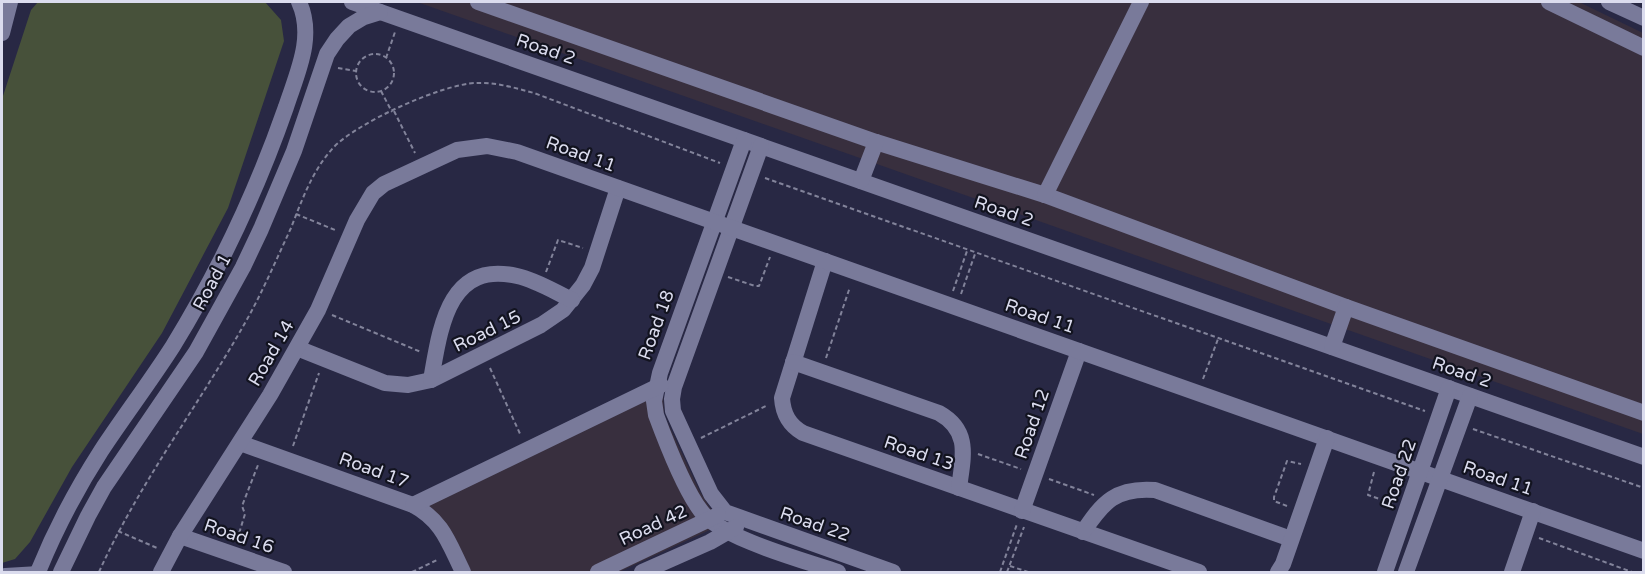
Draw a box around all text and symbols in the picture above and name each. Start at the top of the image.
street label: Road 2 [513,29,579,69]
street label: Road 11 [543,131,619,177]
street label: Road 2 [971,191,1037,231]
street label: Road 1 [188,250,236,314]
street label: Road 18 [633,287,679,363]
street label: Road 11 [1002,294,1078,338]
street label: Road 15 [450,305,524,357]
street label: Road 14 [243,316,299,390]
street label: Road 2 [1429,352,1495,392]
street label: Road 12 [1010,386,1054,462]
street label: Road 13 [881,431,957,475]
street label: Road 22 [1377,436,1421,512]
street label: Road 17 [336,447,412,493]
street label: Road 11 [1460,456,1536,500]
street label: Road 42 [615,500,691,550]
street label: Road 22 [777,502,853,546]
street label: Road 16 [201,514,277,558]

